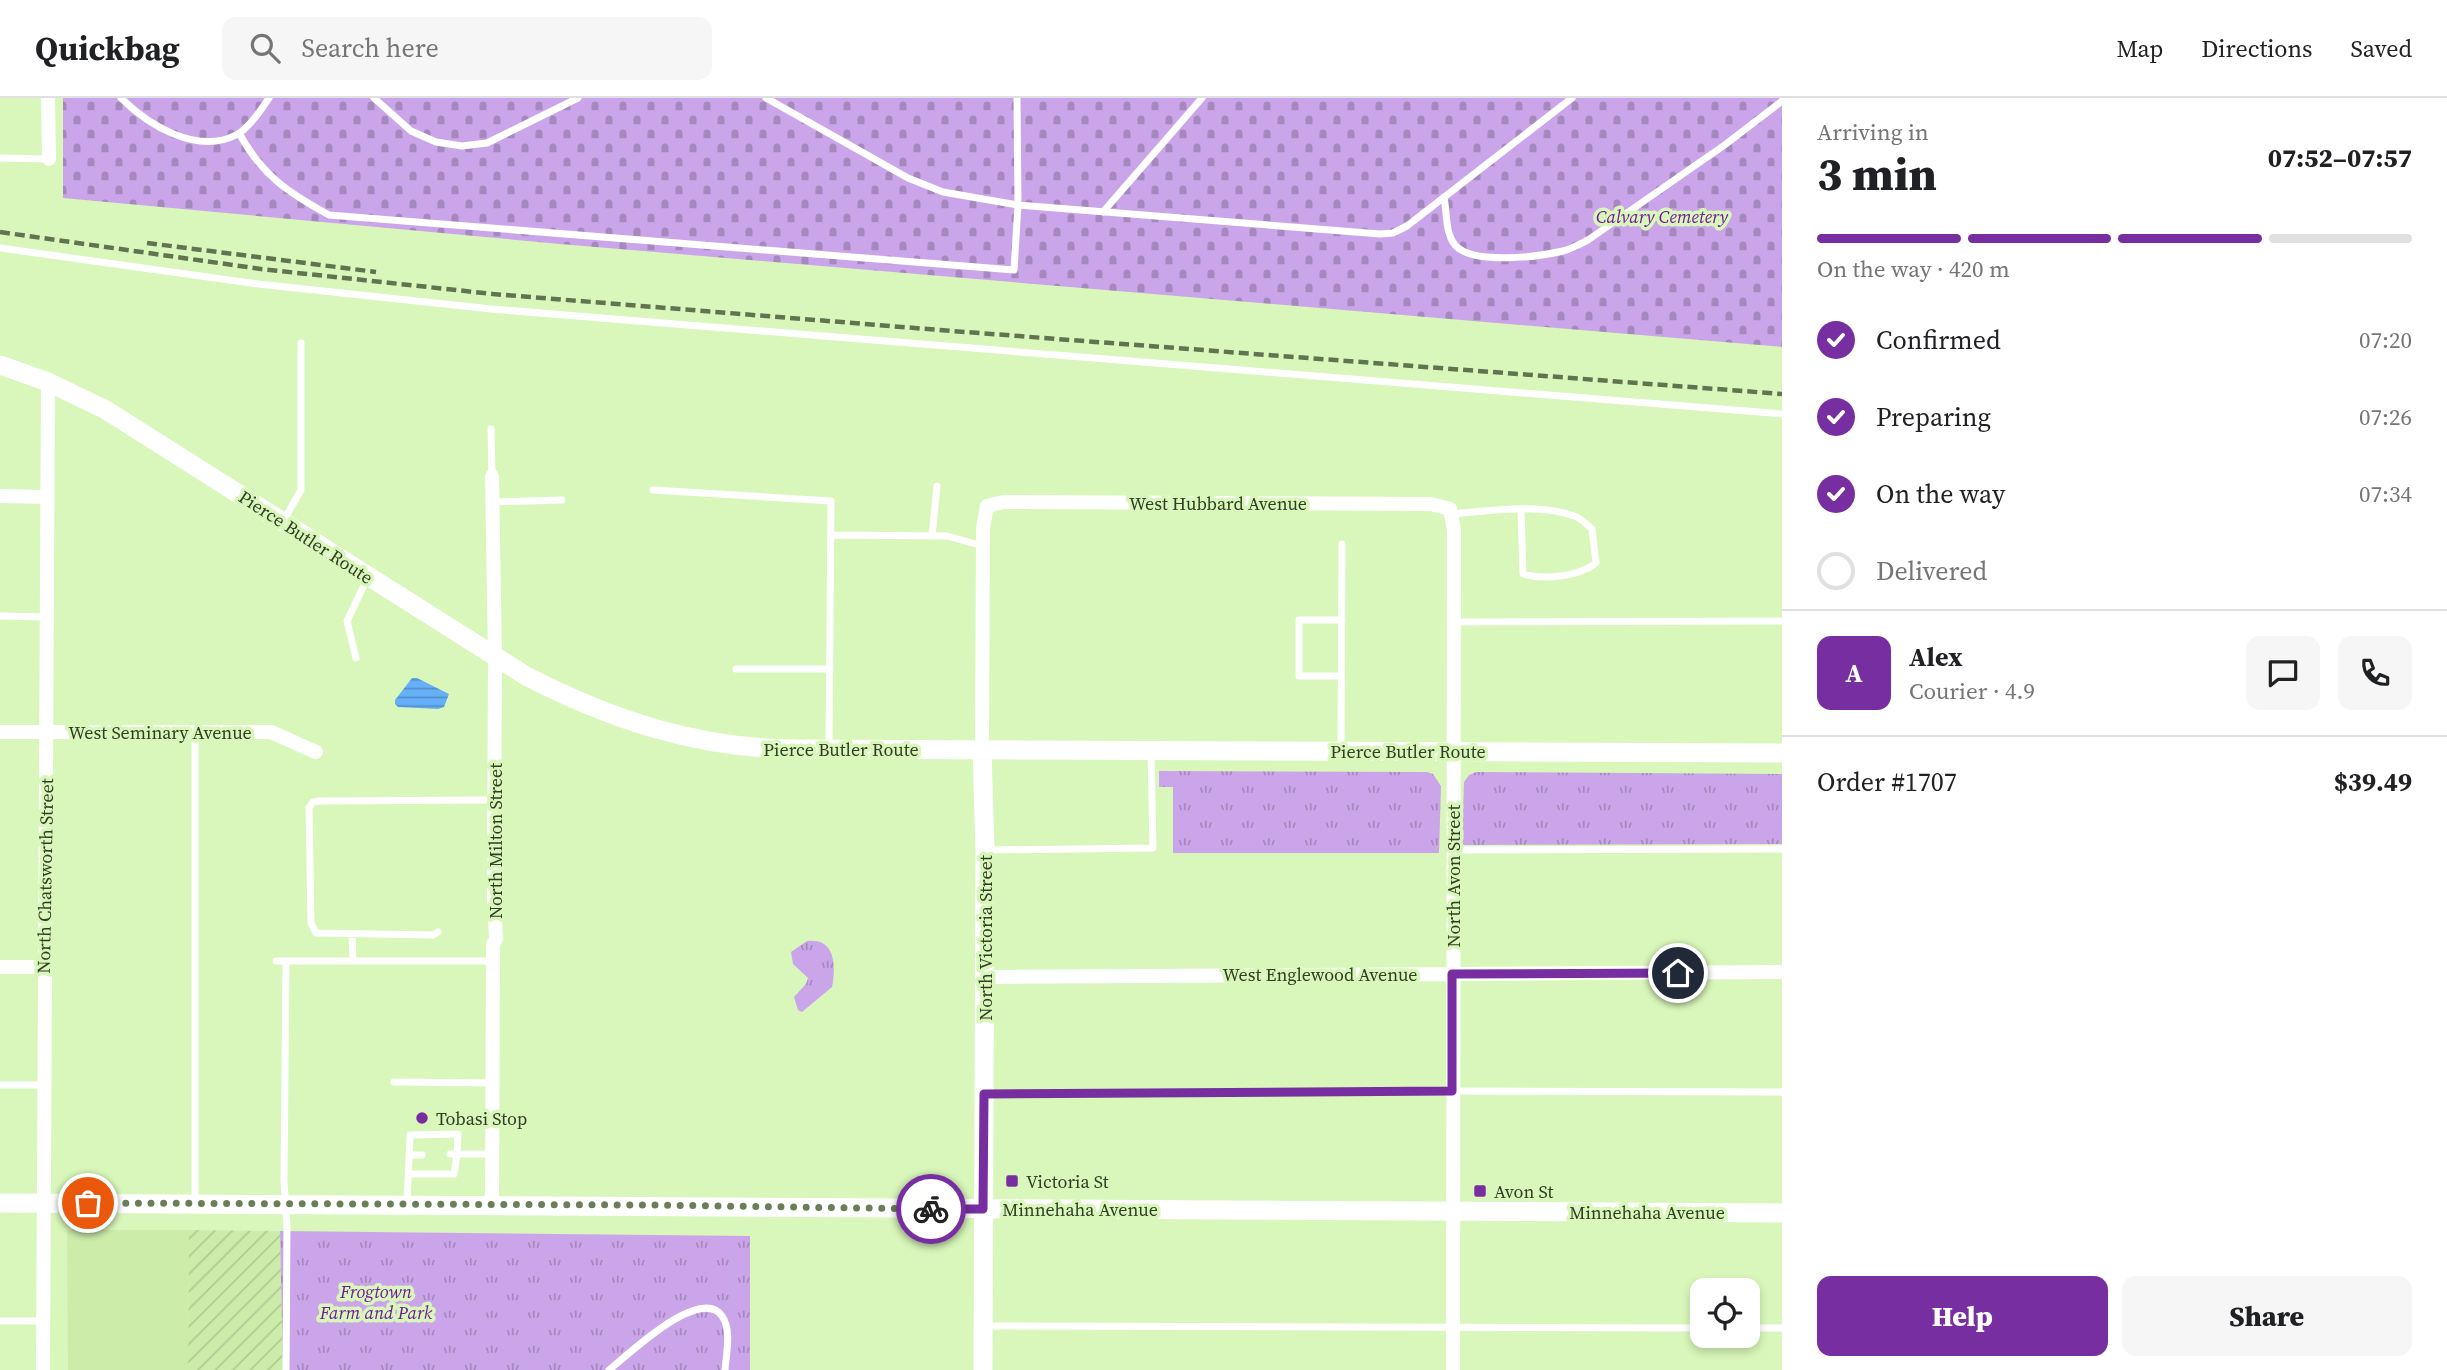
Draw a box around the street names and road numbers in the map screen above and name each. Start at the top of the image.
street label: Pierce Butler Route [234,484,378,590]
street label: West Hubbard Avenue [1129,491,1307,516]
street label: West Seminary Avenue [68,720,252,745]
street label: Pierce Butler Route [763,737,919,762]
street label: Pierce Butler Route [1330,739,1486,764]
street label: North Milton Street [483,763,508,919]
street label: North Chatsworth Street [31,778,59,974]
street label: North Avon Street [1441,804,1466,947]
street label: North Victoria Street [973,855,998,1021]
street label: West Englewood Avenue [1223,962,1418,987]
street label: Minnehaha Avenue [1002,1197,1158,1222]
street label: Minnehaha Avenue [1569,1200,1725,1225]

